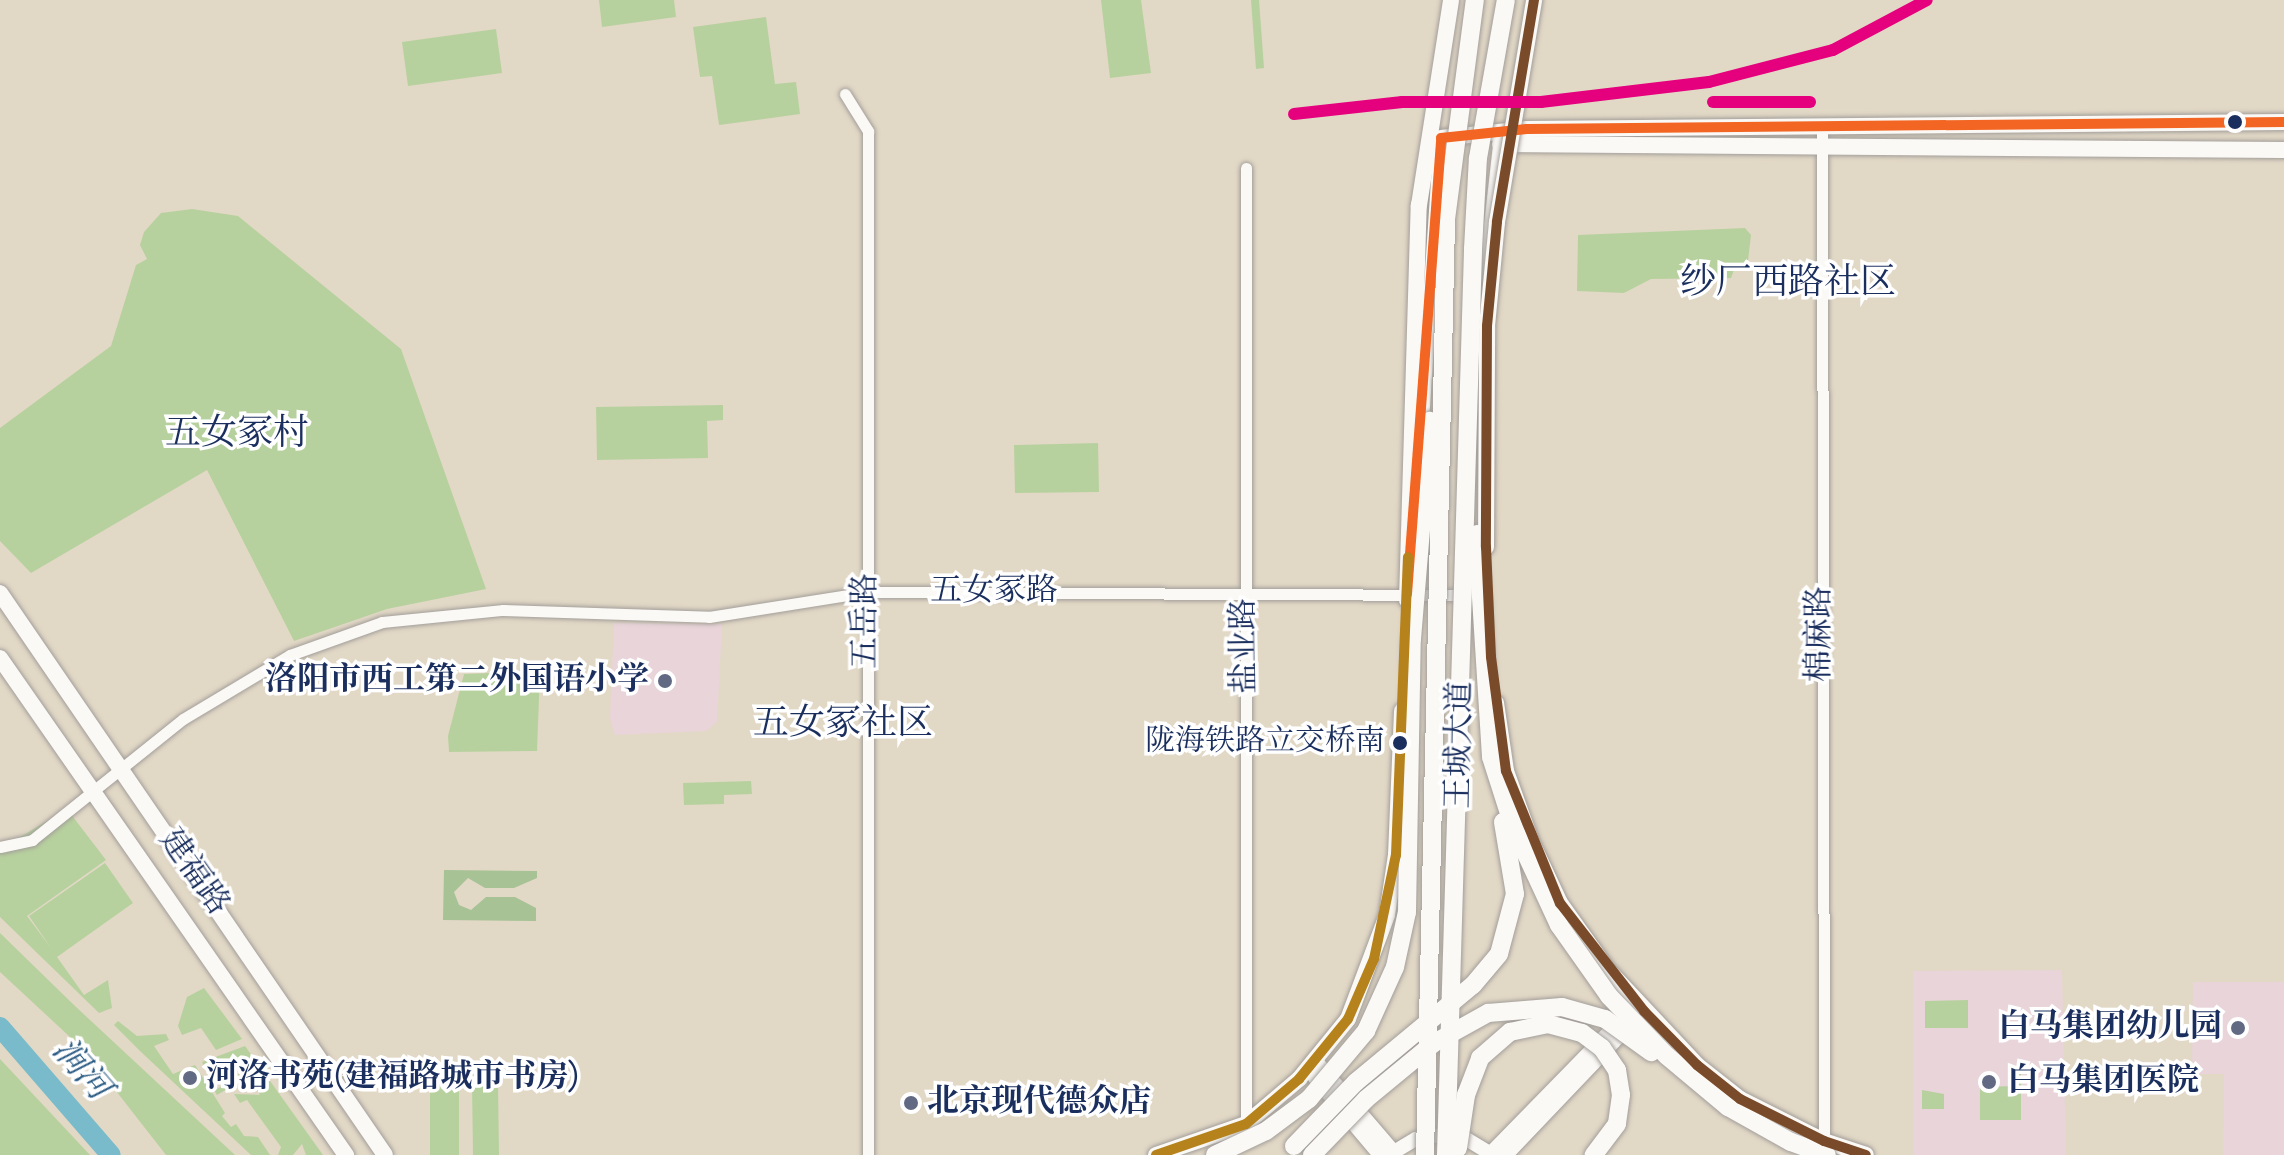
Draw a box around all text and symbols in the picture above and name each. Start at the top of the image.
unlabelled marker [2227,114,2243,130]
district label: 纱厂西路社区 [1680,263,1896,307]
district label: 五女冢村 [165,414,309,458]
street label: 五岳路 [848,573,886,669]
street label: 五女冢路 [930,573,1058,611]
street label: 棉麻路 [1802,586,1840,682]
street label: 盐业路 [1226,598,1266,694]
place label: 洛阳市西工第二外国语小学 [265,662,649,700]
marker: 洛阳市西工第二外国语小学 [656,672,674,690]
street label: 王城大道 [1441,681,1481,809]
district label: 五女冢社区 [753,704,933,748]
place label: 陇海铁路立交桥南 [1145,725,1385,761]
marker: 陇海铁路立交桥南 [1392,735,1408,751]
street label: 建福路 [150,823,236,923]
place label: 白马集团幼儿园 [1998,1009,2222,1047]
marker: 白马集团幼儿园 [2229,1019,2247,1037]
water label: 涧河 [42,1031,118,1109]
place label: 河洛书苑(建福路城市书房) [206,1059,579,1097]
place label: 白马集团医院 [2007,1063,2199,1101]
marker: 河洛书苑(建福路城市书房) [181,1069,199,1087]
marker: 白马集团医院 [1978,1071,2000,1093]
place label: 北京现代德众店 [927,1084,1151,1122]
marker: 北京现代德众店 [902,1094,920,1112]

